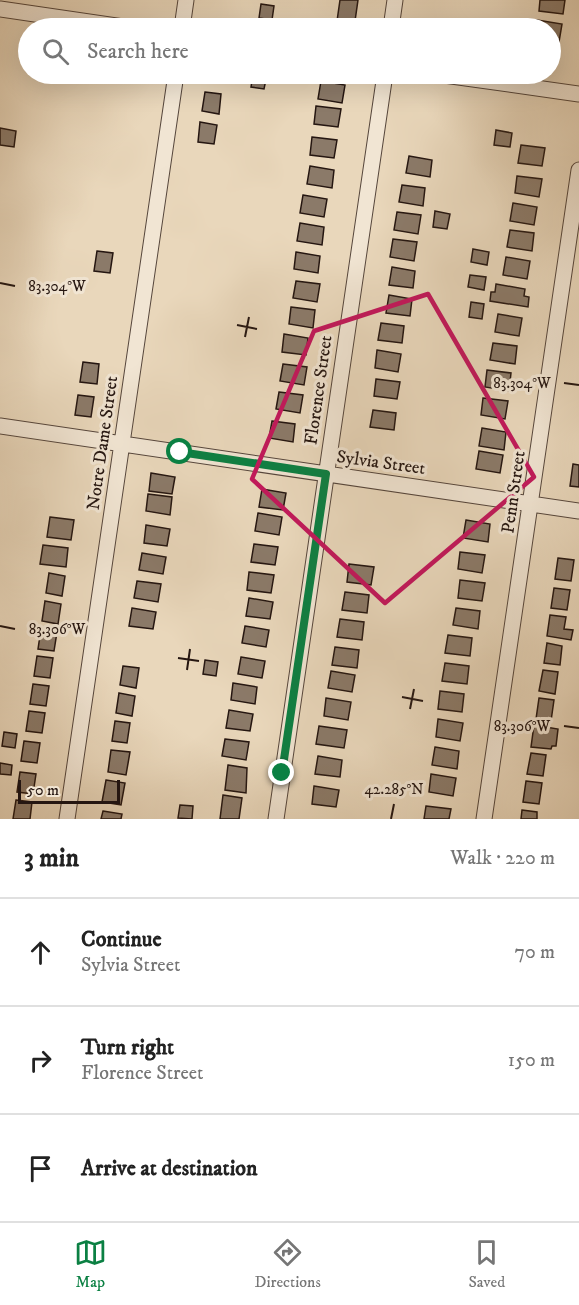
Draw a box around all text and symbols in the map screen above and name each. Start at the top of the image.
search box [18,18,561,84]
icon: search [39,35,72,68]
text: Search here [87,38,189,65]
text: 83.304°W [28,277,86,296]
street label: Florence Street [300,334,338,446]
street label: Notre Dame Street [83,374,123,512]
text: 83.304°W [493,374,551,393]
route start [166,438,192,464]
street label: Sylvia Street [335,446,427,480]
street label: Penn Street [497,449,531,535]
text: 83.306°W [29,620,86,639]
text: 83.306°W [494,717,551,736]
route end [268,759,294,785]
scale bar [18,777,120,804]
text: 50 m [27,780,59,800]
text: 42.285°N [364,780,424,799]
text: 3 min [24,842,79,875]
text: Walk · 220 m [450,846,555,871]
text: Continue [81,926,162,953]
icon: ahead [24,936,57,969]
text: 70 m [514,940,555,965]
text: Sylvia Street [81,953,180,978]
text: Turn right [81,1034,174,1061]
icon: right [24,1044,57,1077]
text: 150 m [508,1048,555,1073]
text: Florence Street [81,1061,203,1086]
icon: arrive [24,1152,57,1185]
text: Arrive at destination [81,1155,258,1182]
tab: Map [74,1236,107,1292]
tab: Directions [254,1236,321,1292]
tab: Saved [468,1236,505,1292]

